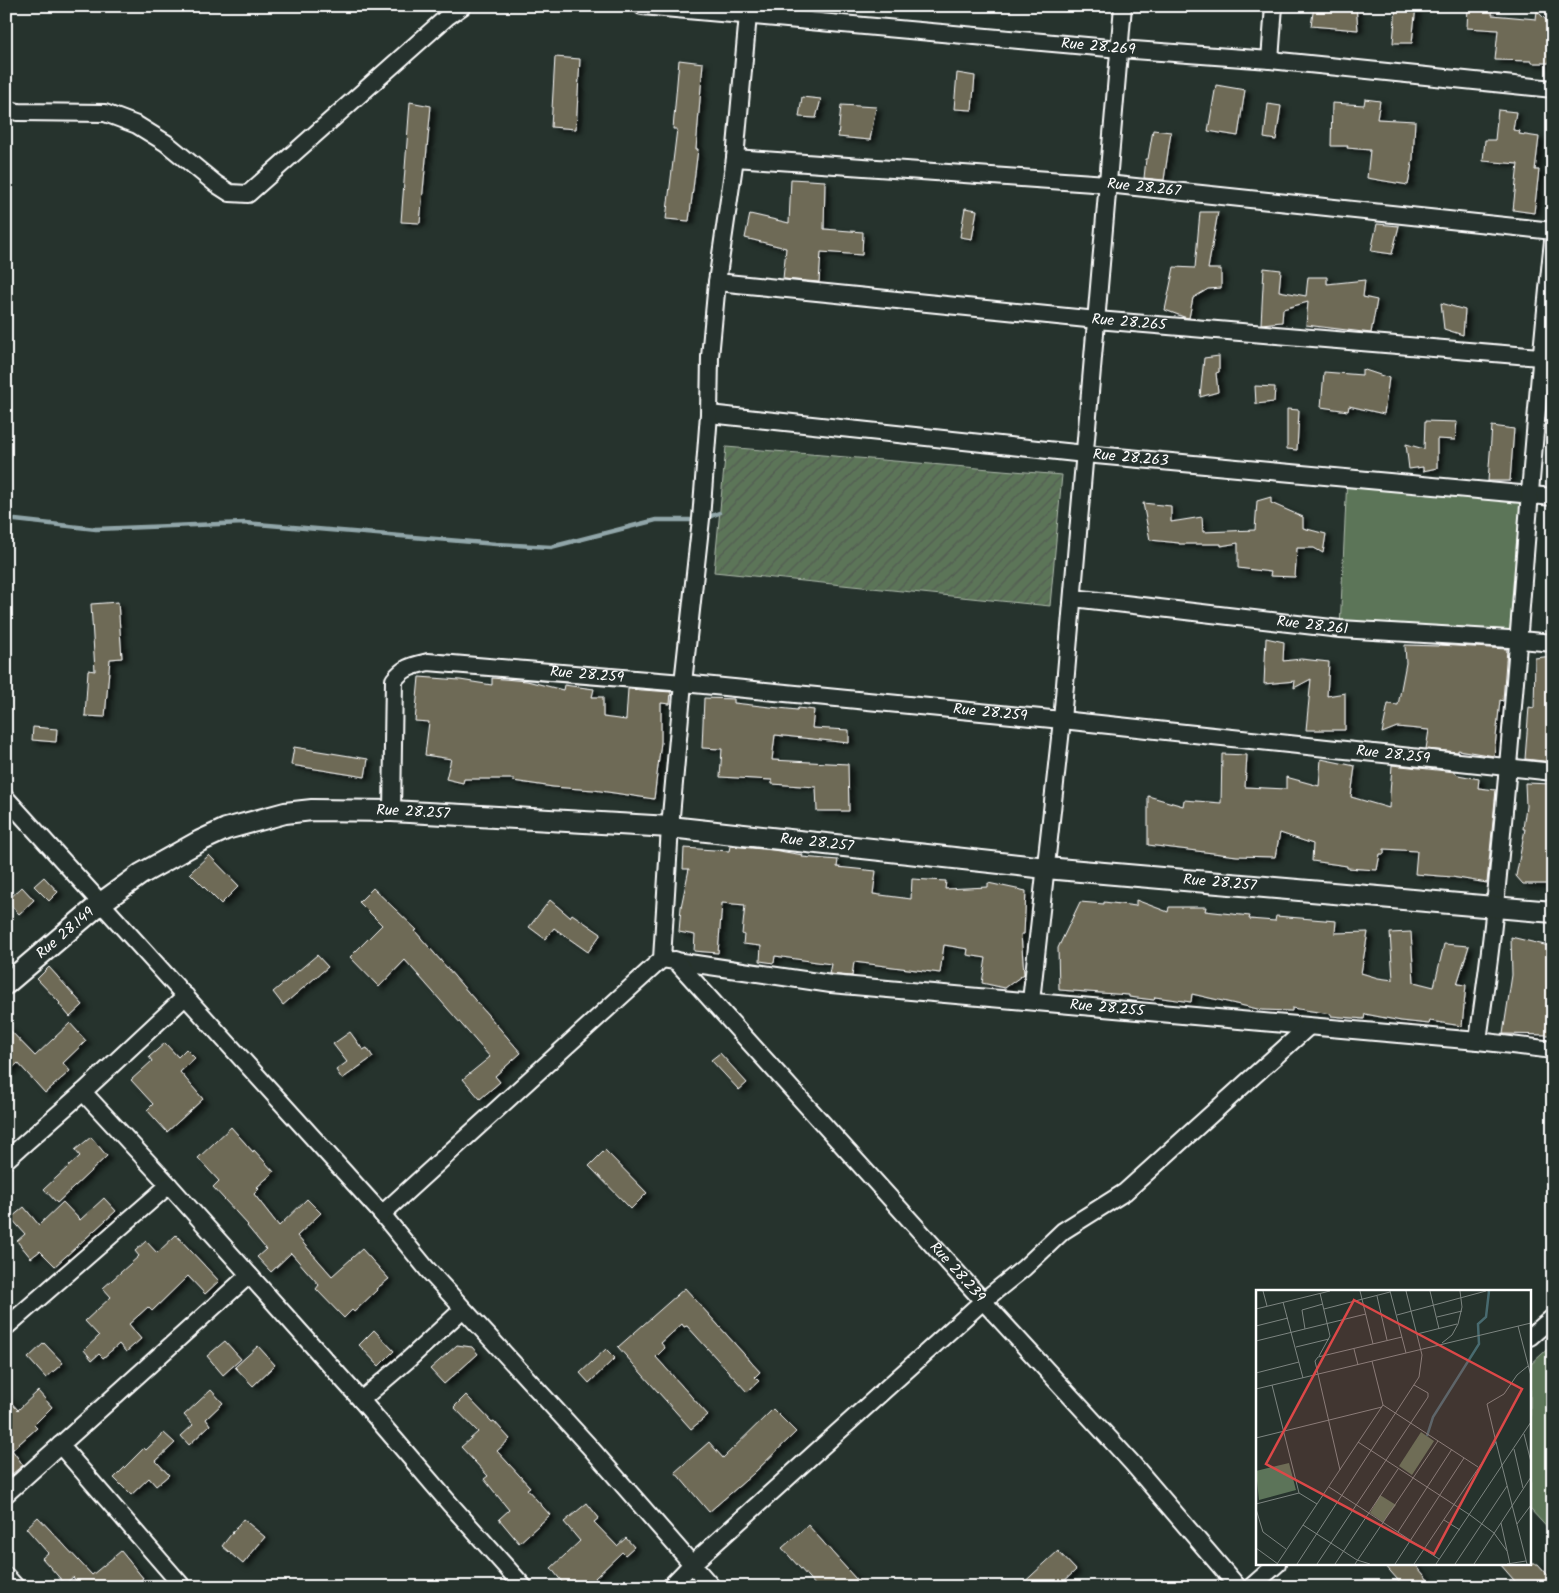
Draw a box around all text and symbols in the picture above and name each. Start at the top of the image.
street label: Rue 28.269 [1060,32,1137,62]
street label: Rue 28.267 [1106,172,1183,204]
street label: Rue 28.265 [1090,308,1168,338]
street label: Rue 28.263 [1092,443,1170,474]
street label: Rue 28.261 [1275,610,1349,641]
street label: Rue 28.259 [549,660,626,690]
street label: Rue 28.259 [952,697,1029,729]
street label: Rue 28.259 [1355,739,1432,771]
street label: Rue 28.257 [376,799,452,826]
street label: Rue 28.257 [779,827,856,859]
street label: Rue 28.257 [1182,868,1259,898]
street label: Rue 28.149 [31,901,100,965]
street label: Rue 28.255 [1069,993,1146,1024]
street label: Rue 28.239 [923,1237,992,1309]
inset map [1256,1290,1532,1566]

